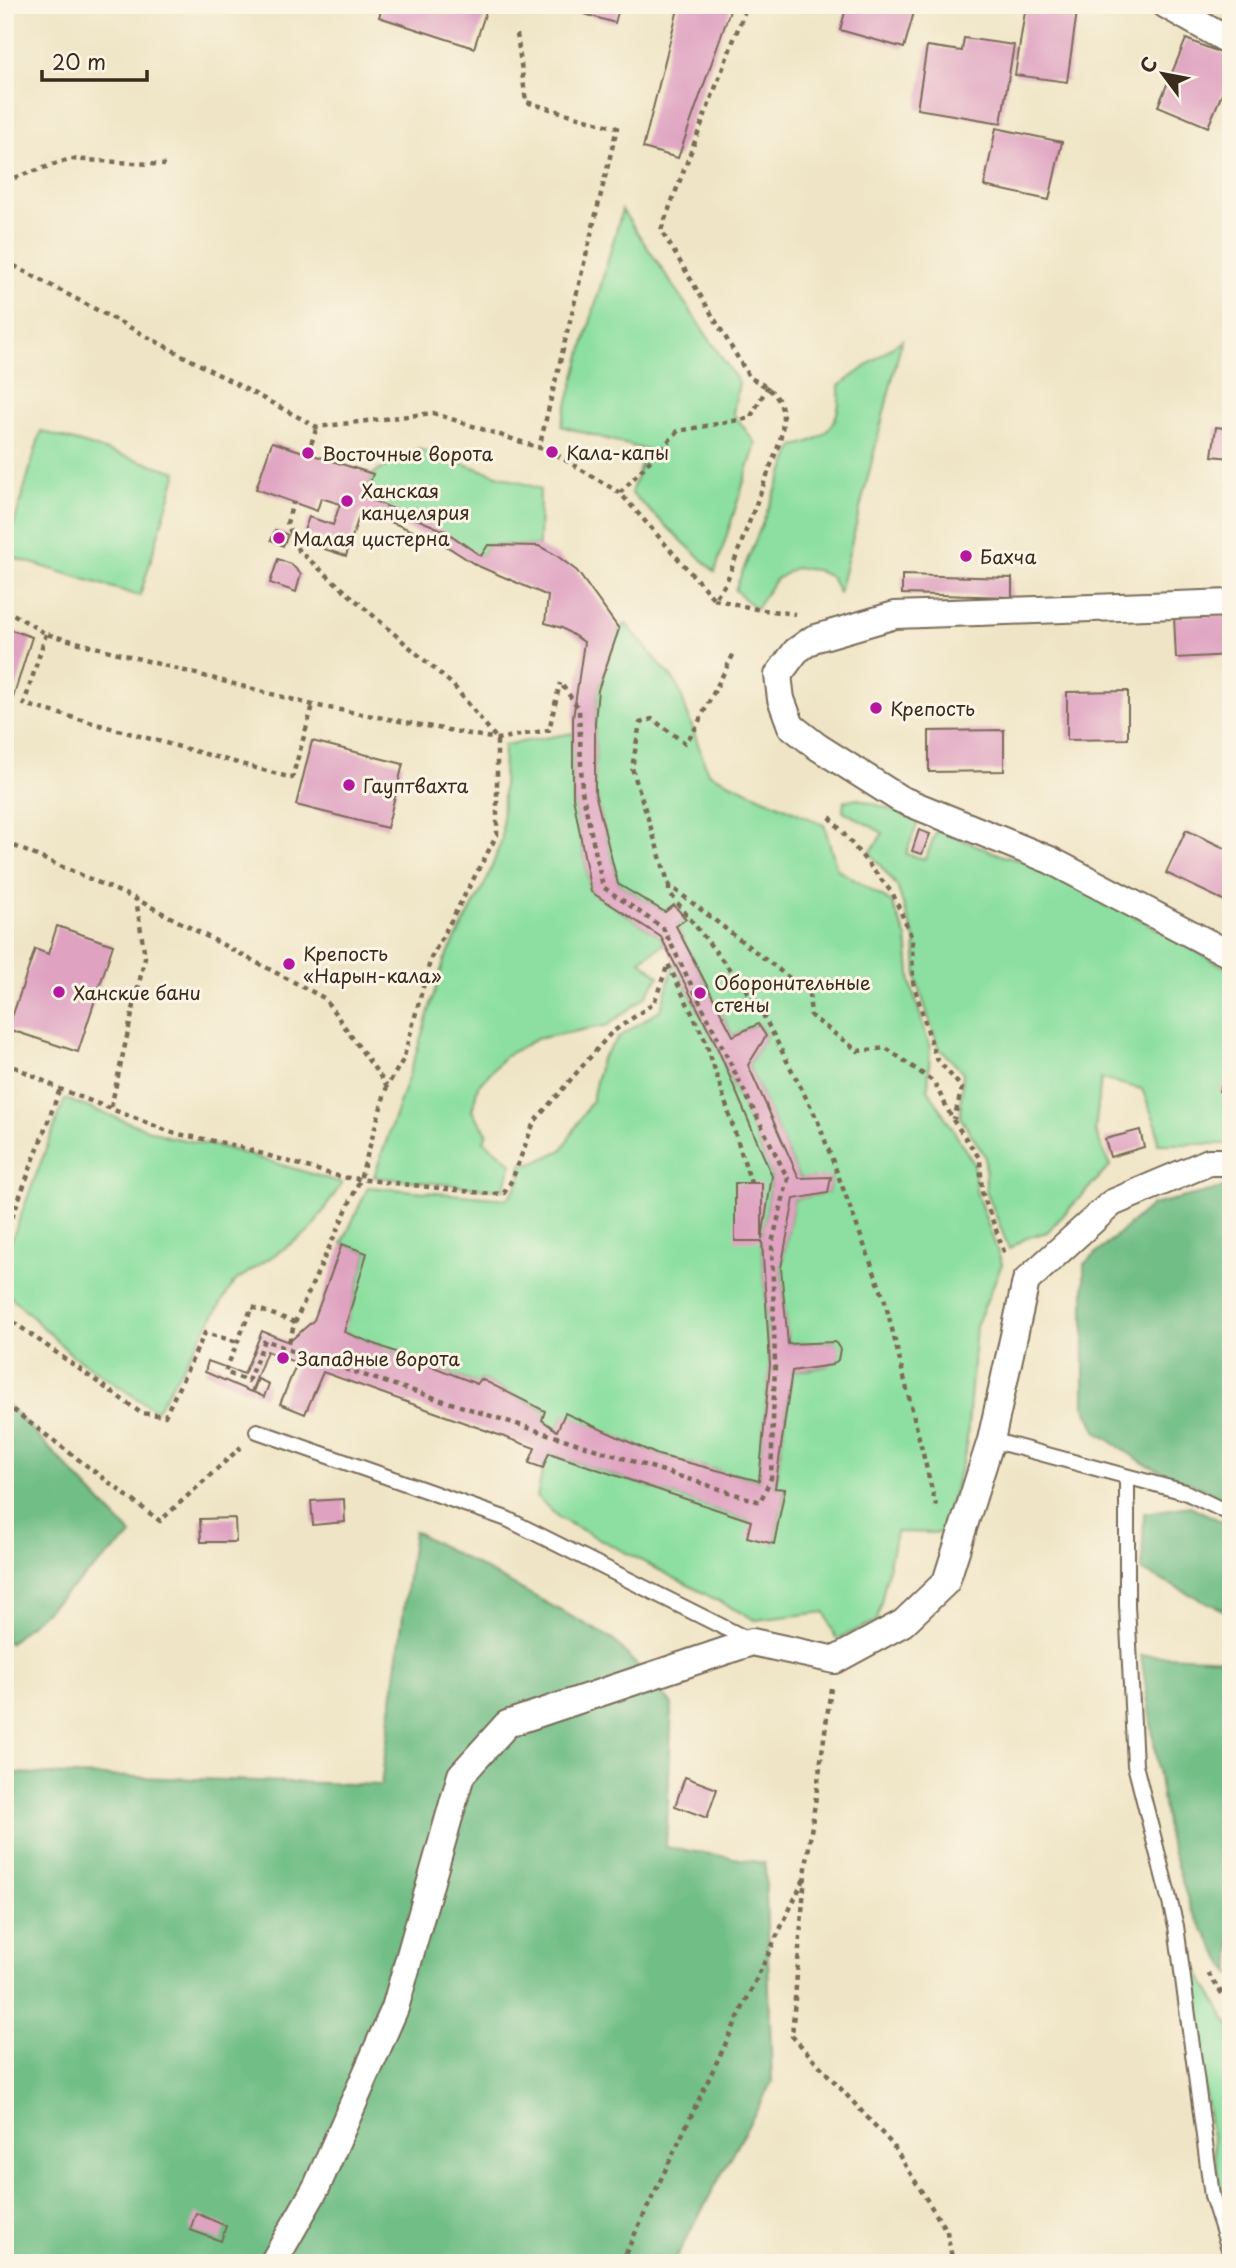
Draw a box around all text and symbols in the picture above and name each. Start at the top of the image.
scale bar [42,38,147,82]
north arrow [1128,38,1198,108]
text: 20 m [52,45,106,77]
text: С [1132,51,1163,78]
place label: Кала-капы [566,438,669,466]
place label: Восточные ворота [322,439,493,467]
marker: Кала-капы [544,444,560,460]
marker: Восточные ворота [300,445,316,461]
place label: Ханская канцелярия [361,476,470,526]
marker: Ханская канцелярия [339,493,355,509]
place label: Малая цистерна [293,524,450,552]
marker: Малая цистерна [271,530,287,546]
place label: Бахча [980,542,1036,570]
marker: Бахча [958,548,974,564]
place label: Крепость [890,694,975,722]
marker: Крепость [868,700,884,716]
place label: Гауптвахта [363,771,468,799]
marker: Гауптвахта [341,777,357,793]
place label: Крепость «Нарын-кала» [303,939,442,989]
marker: Крепость «Нарын-кала» [281,956,297,972]
place label: Оборонительные стены [714,968,871,1018]
place label: Ханские бани [73,978,201,1006]
marker: Ханские бани [51,984,67,1000]
marker: Оборонительные стены [692,985,708,1001]
place label: Западные ворота [297,1344,460,1372]
marker: Западные ворота [275,1350,291,1366]

